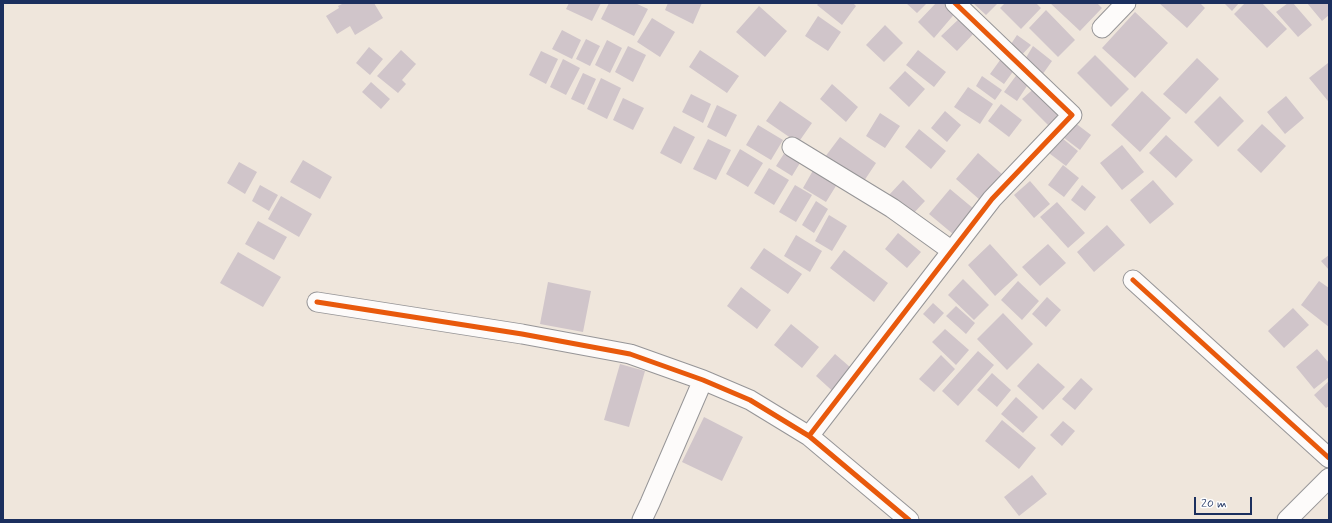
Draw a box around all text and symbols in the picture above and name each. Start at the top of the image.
scale bar [1196,489,1254,515]
text: 20 m [1201,496,1227,512]

